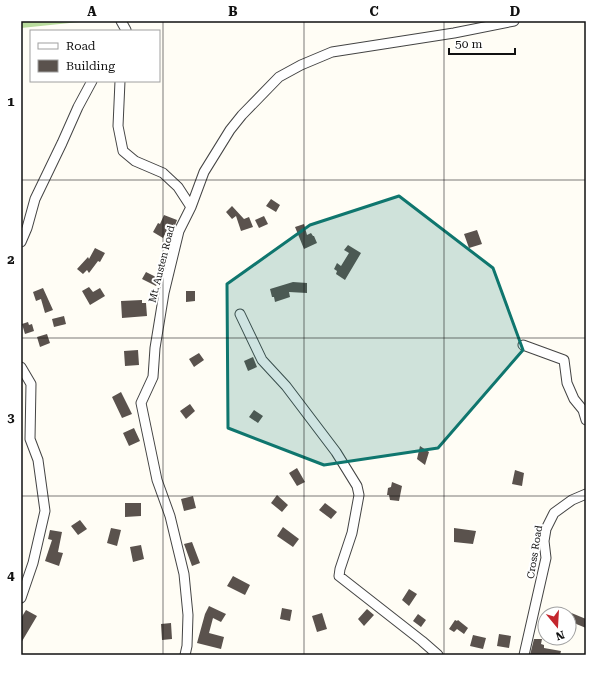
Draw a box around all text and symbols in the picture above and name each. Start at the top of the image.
text: A [87,4,97,19]
text: B [228,4,238,19]
text: C [369,4,379,19]
text: D [510,4,520,19]
legend [30,30,160,82]
scale bar [449,30,515,56]
text: 50 m [455,37,482,51]
text: Road [66,39,96,53]
text: Building [66,59,115,73]
text: 1 [7,94,15,109]
street label: Mt. Austen Road [147,224,177,304]
text: 2 [7,252,15,267]
text: 3 [7,410,15,425]
street label: Cross Road [525,524,544,580]
text: 4 [7,568,15,583]
north arrow [537,606,577,646]
text: N [553,628,566,643]

